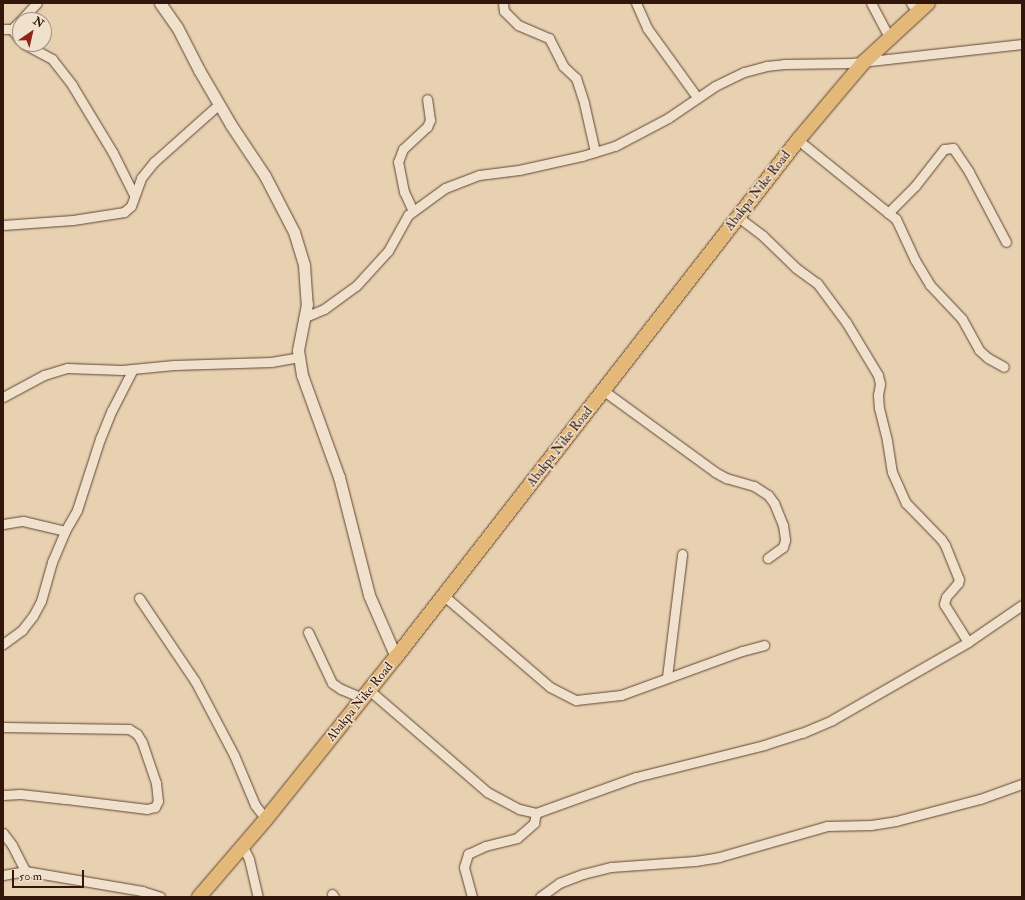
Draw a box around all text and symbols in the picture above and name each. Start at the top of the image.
north arrow [12,12,52,52]
text: N [31,14,46,31]
street label: Abakpa Nike Road [722,148,794,234]
street label: Abakpa Nike Road [524,404,596,490]
street label: Abakpa Nike Road [323,659,397,745]
scale bar [14,862,86,888]
text: 50 m [19,869,42,884]

